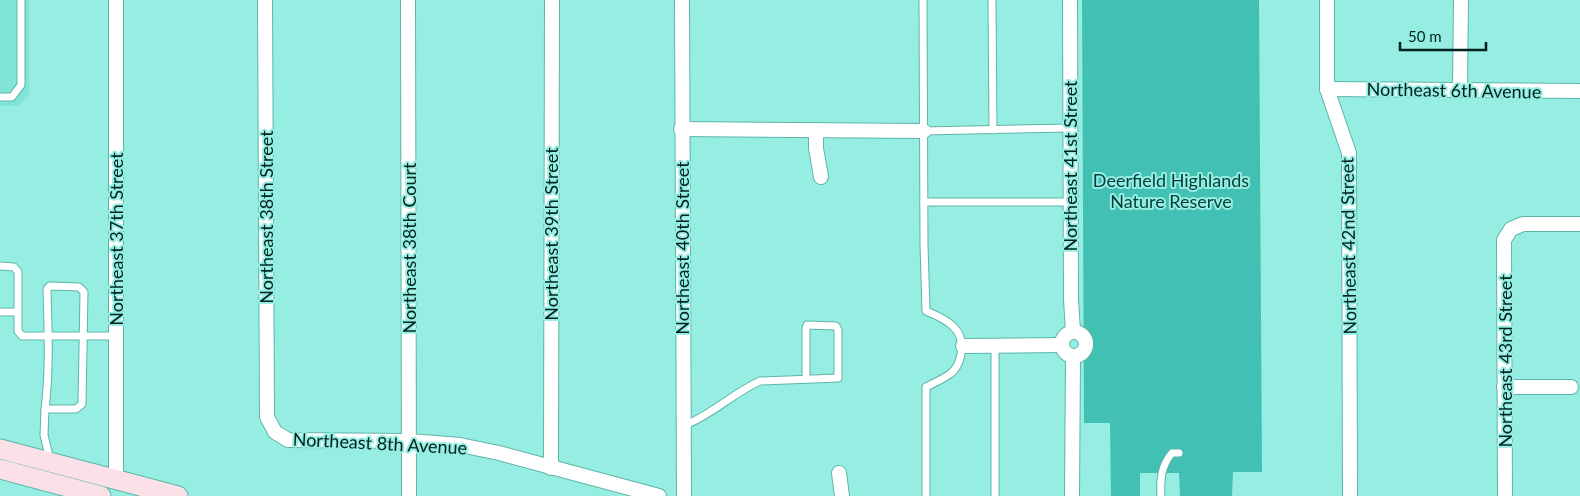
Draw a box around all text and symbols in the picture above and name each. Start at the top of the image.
scale bar [1400,20,1486,52]
text: 50 m [1408,27,1442,45]
street label: Northeast 6th Avenue [1367,77,1541,103]
street label: Northeast 41st Street [1059,80,1081,252]
street label: Northeast 38th Street [255,130,277,304]
street label: Northeast 39th Street [540,147,562,321]
street label: Northeast 37th Street [105,152,127,326]
street label: Northeast 42nd Street [1335,157,1361,335]
street label: Northeast 40th Street [671,161,693,335]
street label: Northeast 38th Court [398,162,420,334]
park label: Deerfield Highlands Nature Reserve [1093,169,1249,212]
street label: Northeast 43rd Street [1494,274,1516,448]
street label: Northeast 8th Avenue [292,427,468,459]

